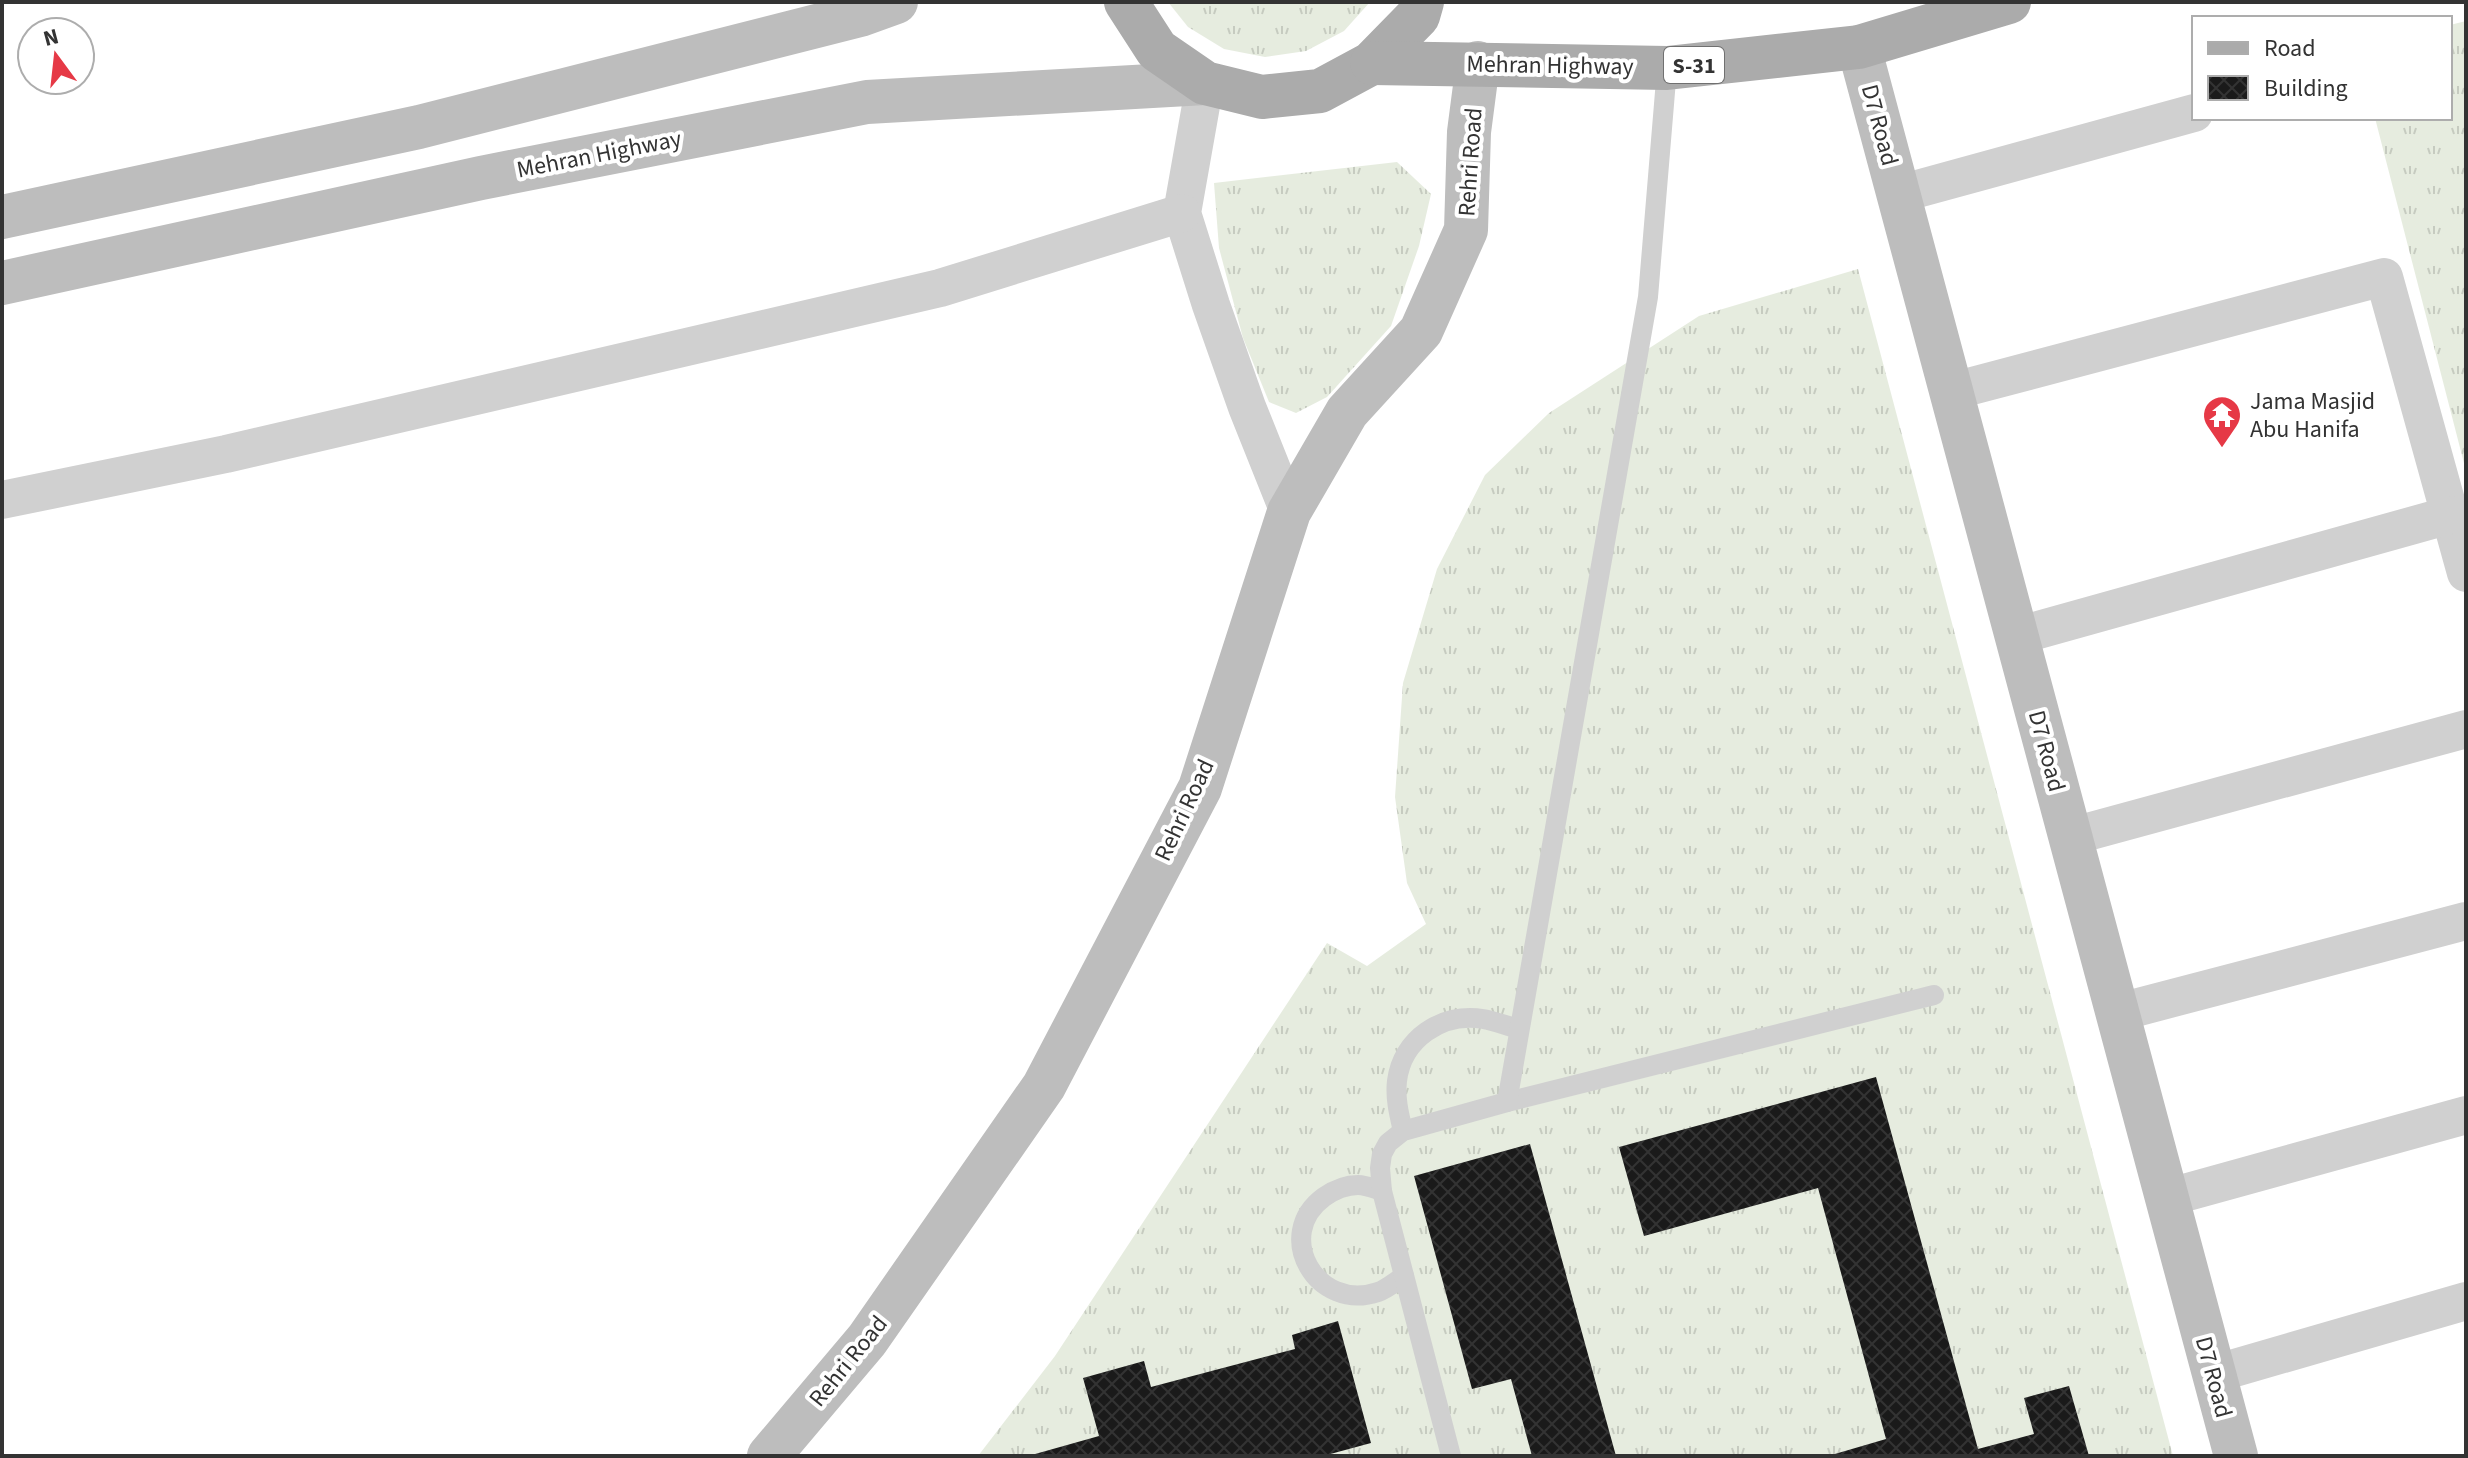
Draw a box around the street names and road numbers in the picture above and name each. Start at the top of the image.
street label: Mehran Highway [1466,47,1634,84]
road number: S-31 [1664,47,1724,83]
street label: D7 Road [1852,81,1907,170]
street label: Rehri Road [1449,106,1492,218]
street label: Mehran Highway [514,121,685,188]
street label: D7 Road [2019,707,2074,796]
street label: Rehri Road [1146,753,1223,867]
street label: Rehri Road [801,1308,896,1415]
street label: D7 Road [2186,1333,2241,1422]

